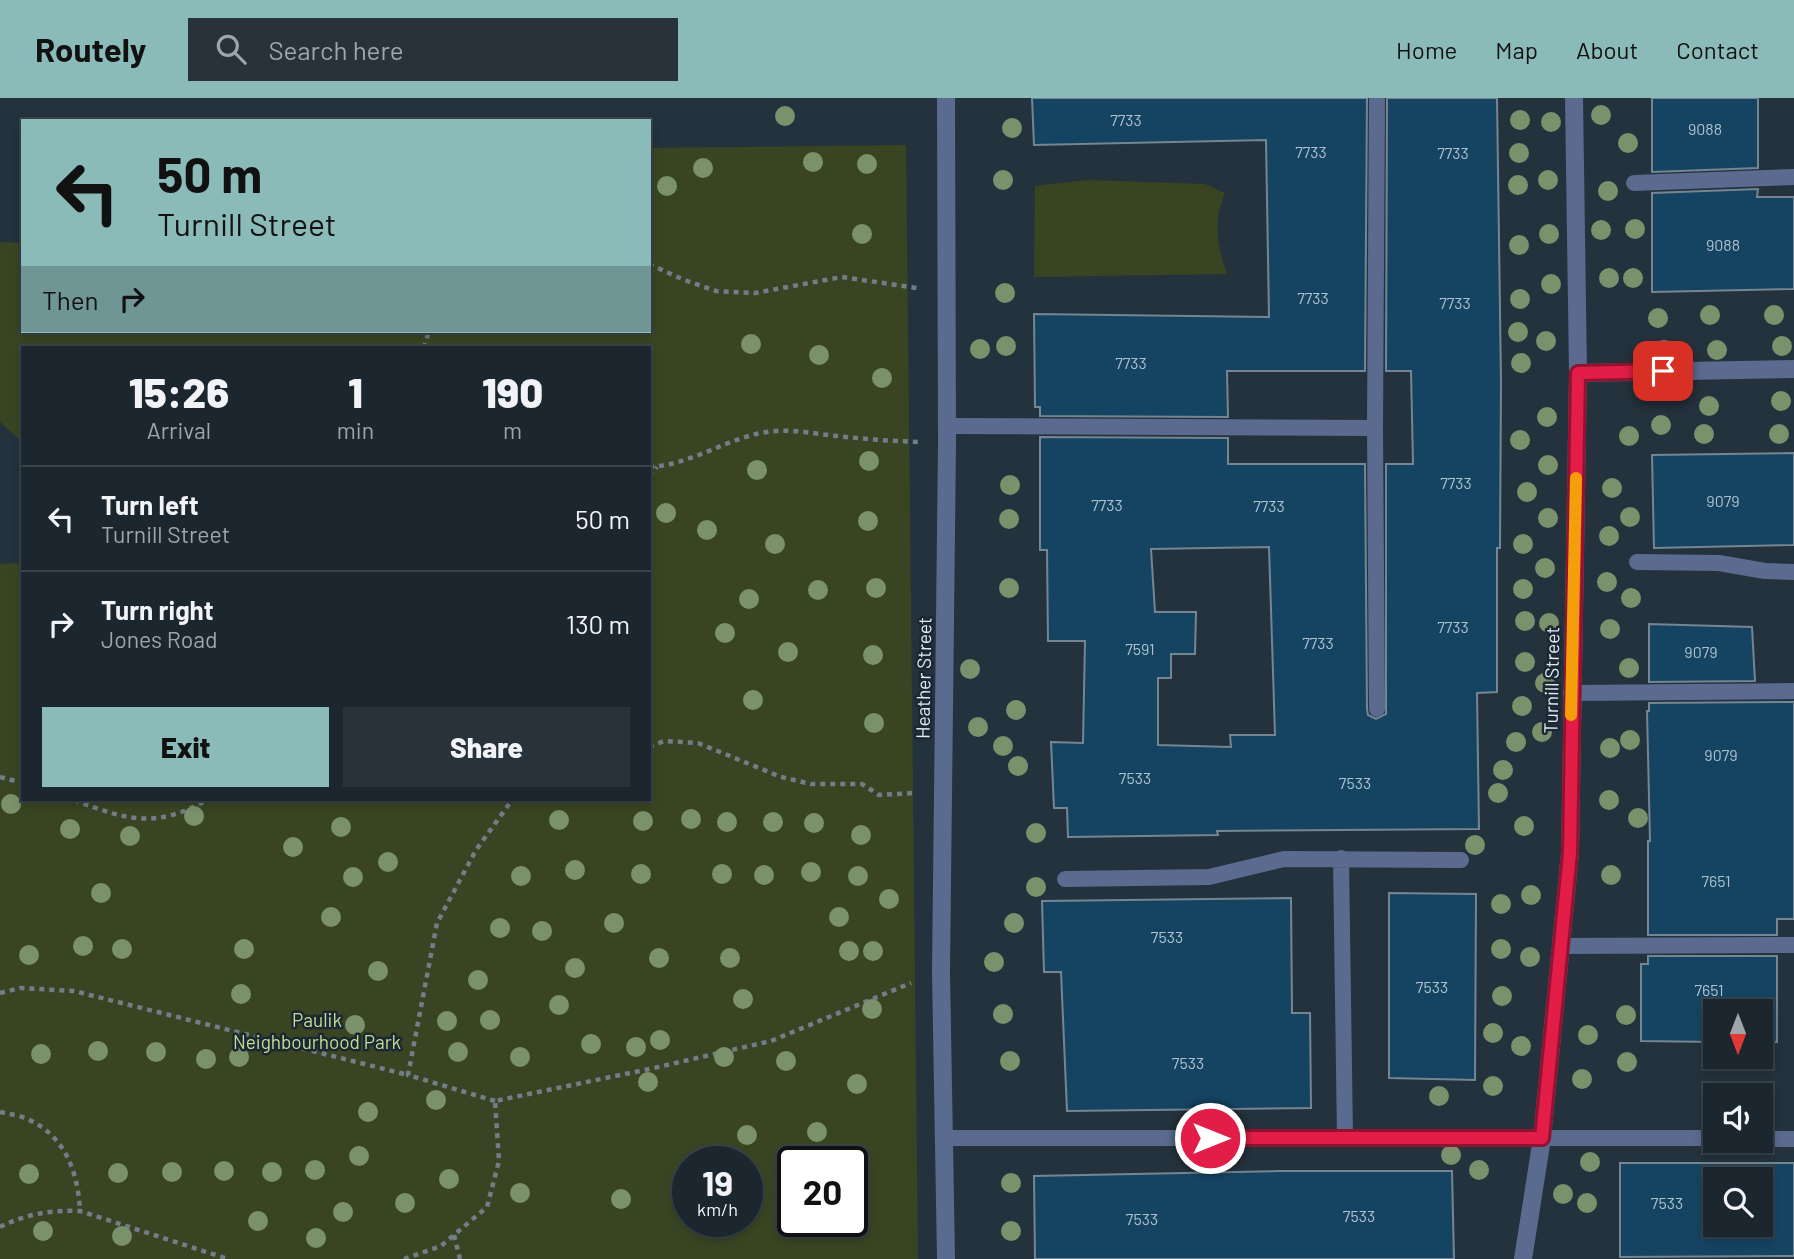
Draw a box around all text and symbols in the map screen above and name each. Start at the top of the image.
search box [188,18,678,81]
text: Routely [35,29,146,69]
icon: search [212,30,250,68]
text: Search here [268,34,404,65]
text: Home [1396,35,1457,64]
text: Map [1495,35,1538,64]
text: About [1576,35,1638,64]
text: Contact [1676,35,1759,64]
house number: 7733 [1110,110,1142,129]
house number: 9088 [1688,119,1722,138]
house number: 7733 [1295,142,1327,161]
house number: 7733 [1437,143,1469,162]
text: 50 m [157,144,262,203]
icon: left [42,147,133,238]
text: Turnill Street [157,204,337,242]
house number: 9088 [1706,235,1740,254]
icon: right [113,280,151,318]
text: Then [42,284,99,315]
house number: 7733 [1297,288,1329,307]
house number: 7733 [1439,293,1471,312]
pin [1633,341,1693,401]
icon: arrive [1644,352,1682,390]
house number: 7733 [1115,353,1147,372]
text: 15:26 [129,366,229,416]
text: 1 [348,366,363,416]
text: 190 [482,366,543,416]
text: Arrival [147,416,211,444]
text: min [337,416,374,444]
text: m [503,416,522,444]
house number: 7733 [1440,473,1472,492]
text: Turn left [101,489,199,520]
house number: 9079 [1706,491,1740,510]
house number: 7733 [1091,495,1123,514]
house number: 7733 [1253,496,1285,515]
icon: left [42,500,80,538]
text: 50 m [575,503,630,534]
text: Turnill Street [101,520,230,548]
text: Turn right [101,594,214,625]
icon: right [42,605,80,643]
text: 130 m [566,608,630,639]
street label: Heather Street [910,617,936,739]
house number: 7733 [1437,617,1469,636]
text: Jones Road [101,625,218,653]
street label: Turnill Street [1539,627,1563,733]
house number: 7733 [1302,633,1334,652]
house number: 7591 [1125,639,1155,658]
house number: 9079 [1684,642,1718,661]
button: Exit [42,707,329,787]
button: Share [343,707,630,787]
house number: 9079 [1704,745,1738,764]
house number: 7533 [1119,768,1151,787]
house number: 7533 [1339,773,1371,792]
house number: 7651 [1701,871,1731,890]
house number: 7533 [1151,927,1183,946]
house number: 7533 [1416,977,1448,996]
house number: 7651 [1694,980,1724,999]
north arrow [1703,999,1773,1069]
map controls [1703,999,1773,1237]
park label: Paulik Neighbourhood Park [233,1008,401,1053]
house number: 7533 [1172,1053,1204,1072]
button: sound [1703,1083,1773,1153]
position arrow [1173,1101,1247,1175]
speed limit sign: 20 [777,1146,868,1237]
text: 19 [702,1161,733,1203]
button: search [1703,1167,1773,1237]
house number: 7533 [1651,1193,1683,1212]
text: km/h [697,1198,738,1220]
house number: 7533 [1343,1206,1375,1225]
house number: 7533 [1126,1209,1158,1228]

